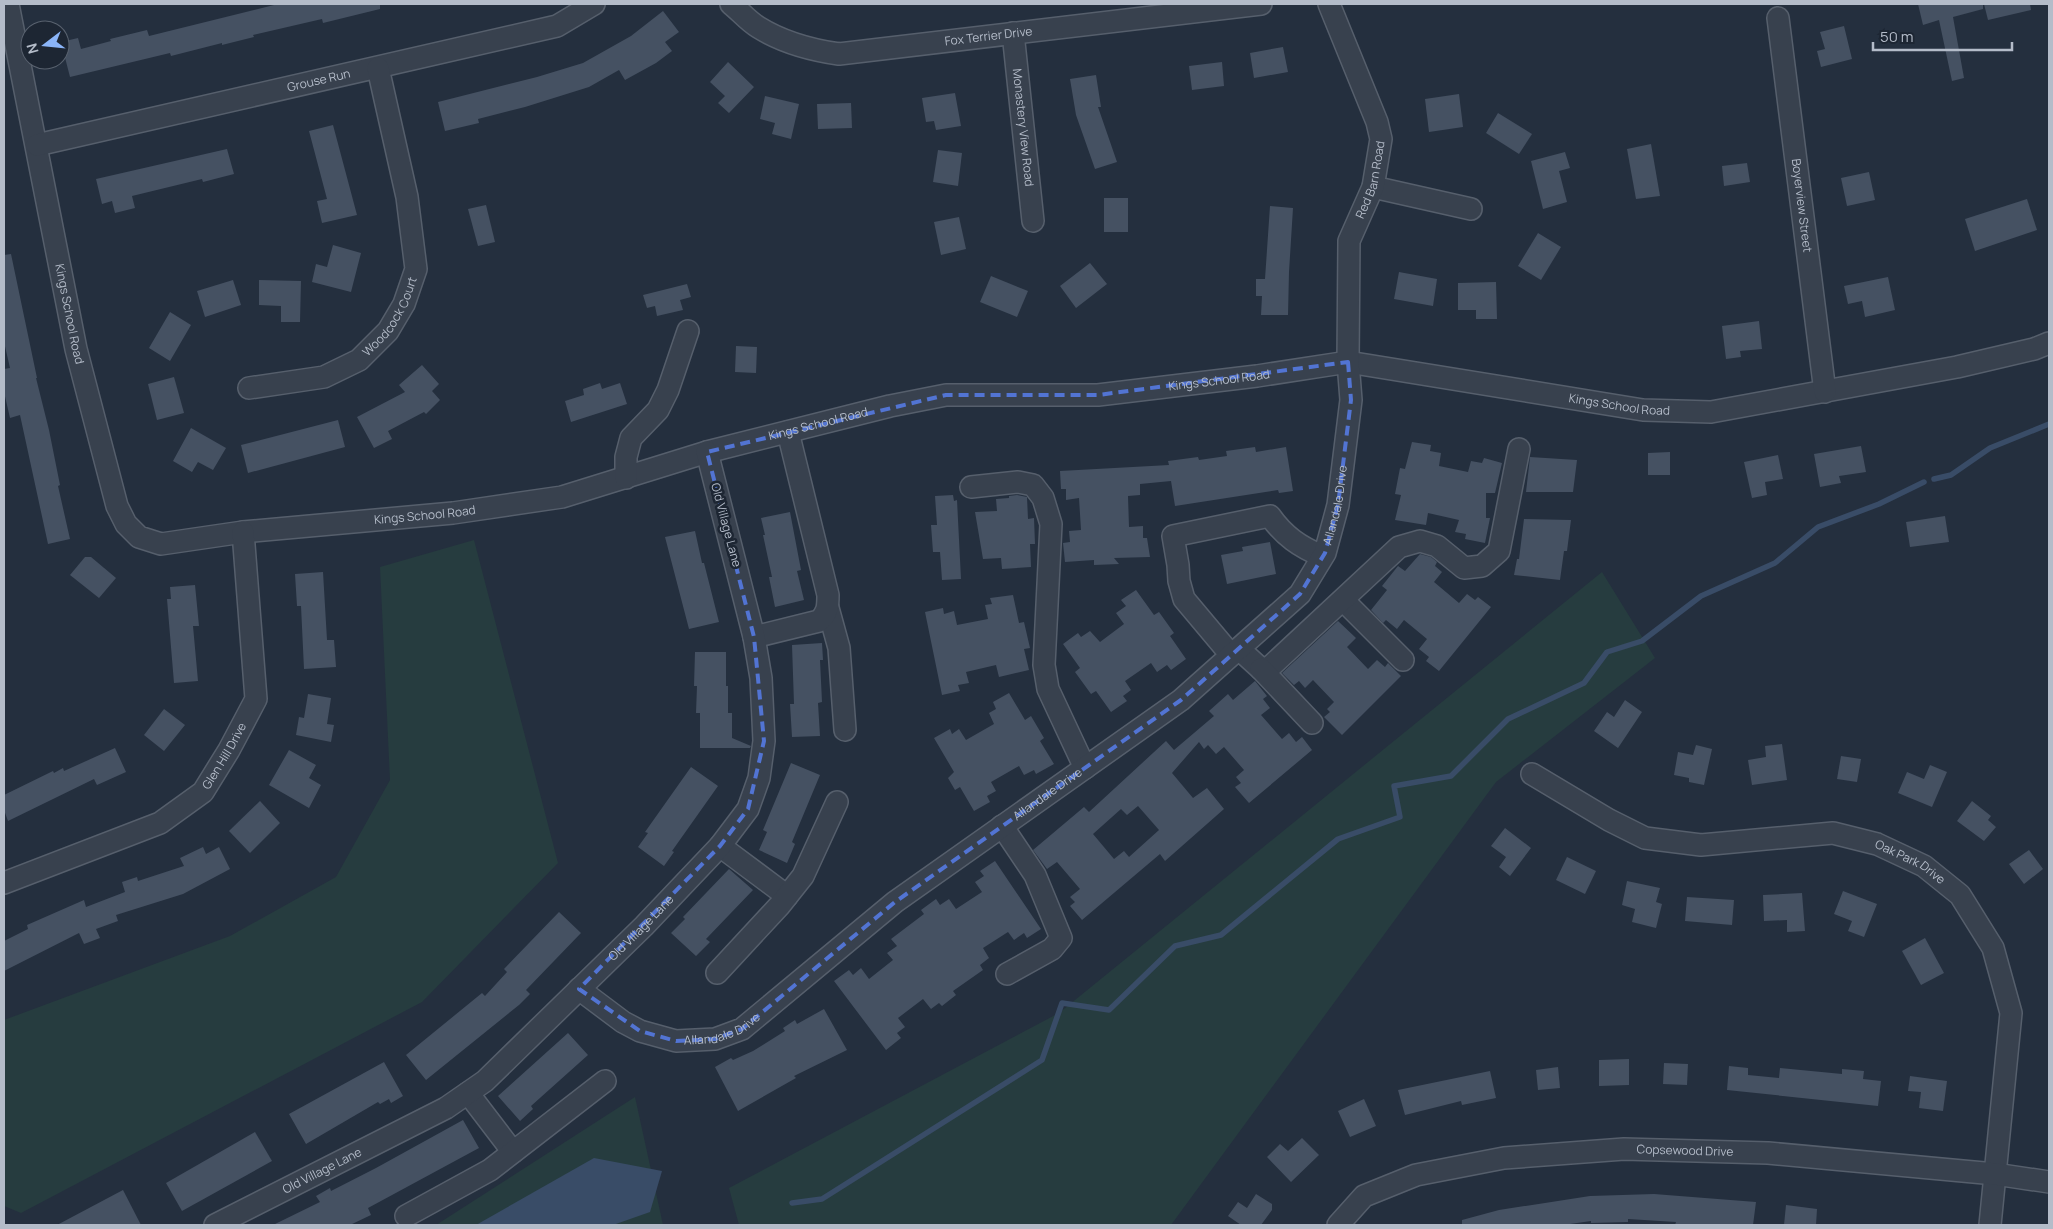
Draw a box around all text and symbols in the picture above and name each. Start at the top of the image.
north arrow [20,20,70,70]
scale bar [1873,20,2012,52]
street label: Fox Terrier Drive [944,22,1033,49]
text: 50 m [1880,26,1914,47]
text: N [22,41,43,56]
street label: Grouse Run [285,65,352,96]
street label: Monastery View Road [1009,68,1038,187]
street label: Red Barn Road [1351,139,1389,221]
street label: Boyerview Street [1788,158,1816,253]
street label: Kings School Road [51,262,89,366]
street label: Woodcock Court [358,274,421,360]
street label: Kings School Road [1167,365,1271,395]
street label: Kings School Road [1568,389,1670,419]
street label: Kings School Road [767,403,870,444]
street label: Allandale Drive [1319,464,1351,547]
street label: Old Village Lane [707,481,746,569]
street label: Kings School Road [373,501,477,528]
street label: Glen Hill Drive [198,719,250,792]
street label: Allandale Drive [1009,764,1085,824]
street label: Oak Park Drive [1872,835,1949,888]
street label: Old Village Lane [604,891,677,964]
street label: Allandale Drive [683,1009,763,1049]
street label: Copsewood Drive [1636,1140,1734,1160]
street label: Old Village Lane [279,1143,364,1197]

